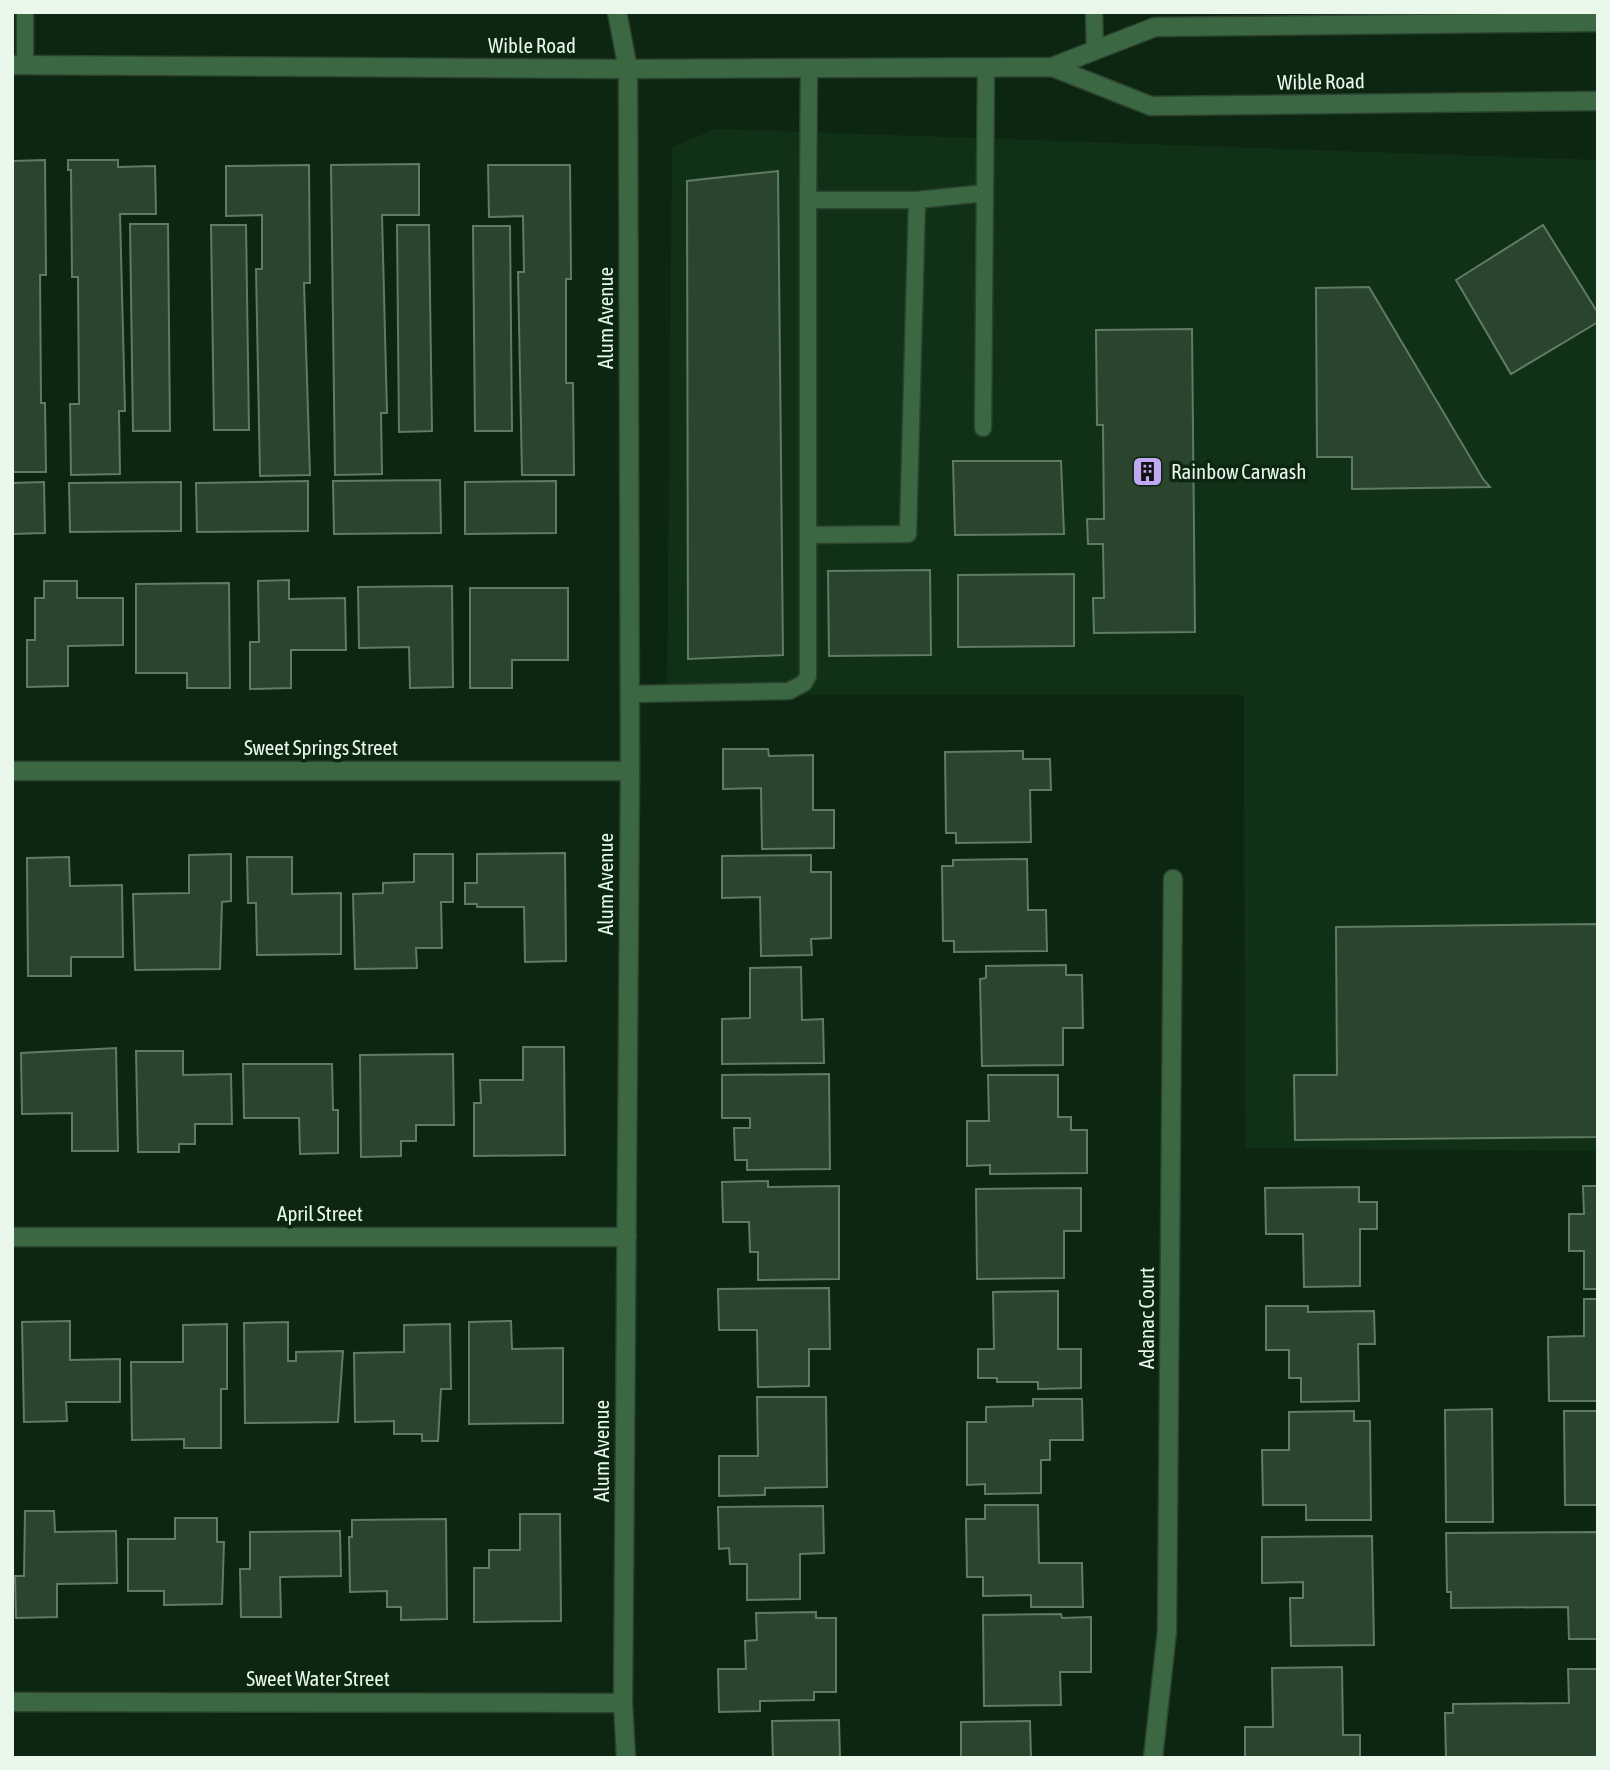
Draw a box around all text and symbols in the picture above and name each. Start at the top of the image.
street label: Wible Road [488,33,576,57]
street label: Wible Road [1277,68,1365,94]
street label: Alum Avenue [593,267,617,369]
building icon: Rainbow Carwash [1131,455,1165,489]
place label: Rainbow Carwash [1171,459,1306,483]
street label: Sweet Springs Street [244,735,398,759]
street label: Alum Avenue [593,833,617,935]
street label: April Street [277,1201,363,1225]
street label: Adanac Court [1134,1267,1158,1369]
street label: Alum Avenue [589,1400,613,1502]
street label: Sweet Water Street [246,1666,390,1690]

